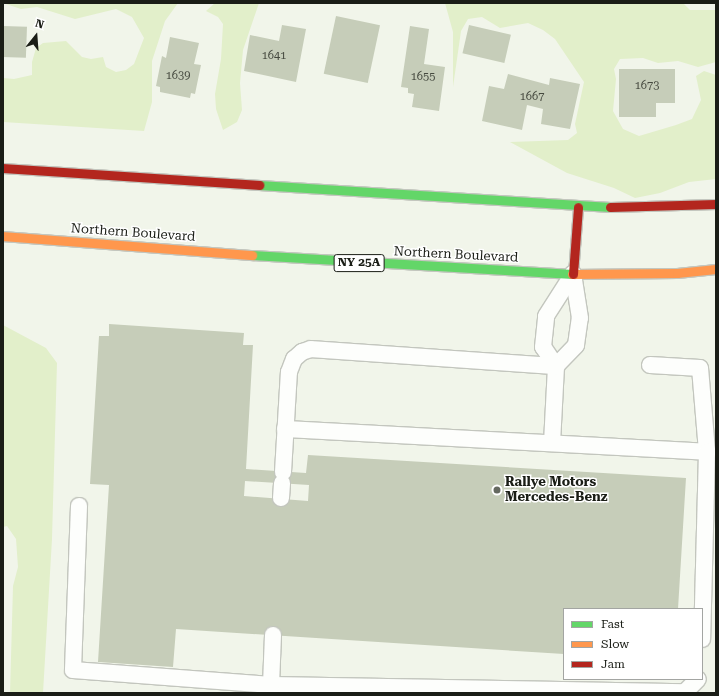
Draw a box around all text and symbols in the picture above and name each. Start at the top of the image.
north arrow [16,16,56,56]
text: N [34,17,46,32]
house number: 1641 [262,49,286,63]
house number: 1639 [166,69,190,83]
house number: 1655 [411,70,435,84]
house number: 1673 [635,79,659,93]
house number: 1667 [520,90,544,104]
street label: Northern Boulevard [70,221,196,245]
street label: Northern Boulevard [393,244,519,266]
road number: NY 25A [333,253,385,273]
place label: Rallye Motors Mercedes-Benz [505,475,608,506]
marker: Rallye Motors Mercedes-Benz [492,485,502,495]
legend [563,608,703,680]
text: Fast [601,617,624,631]
text: Slow [601,637,629,651]
text: Jam [601,657,625,671]

